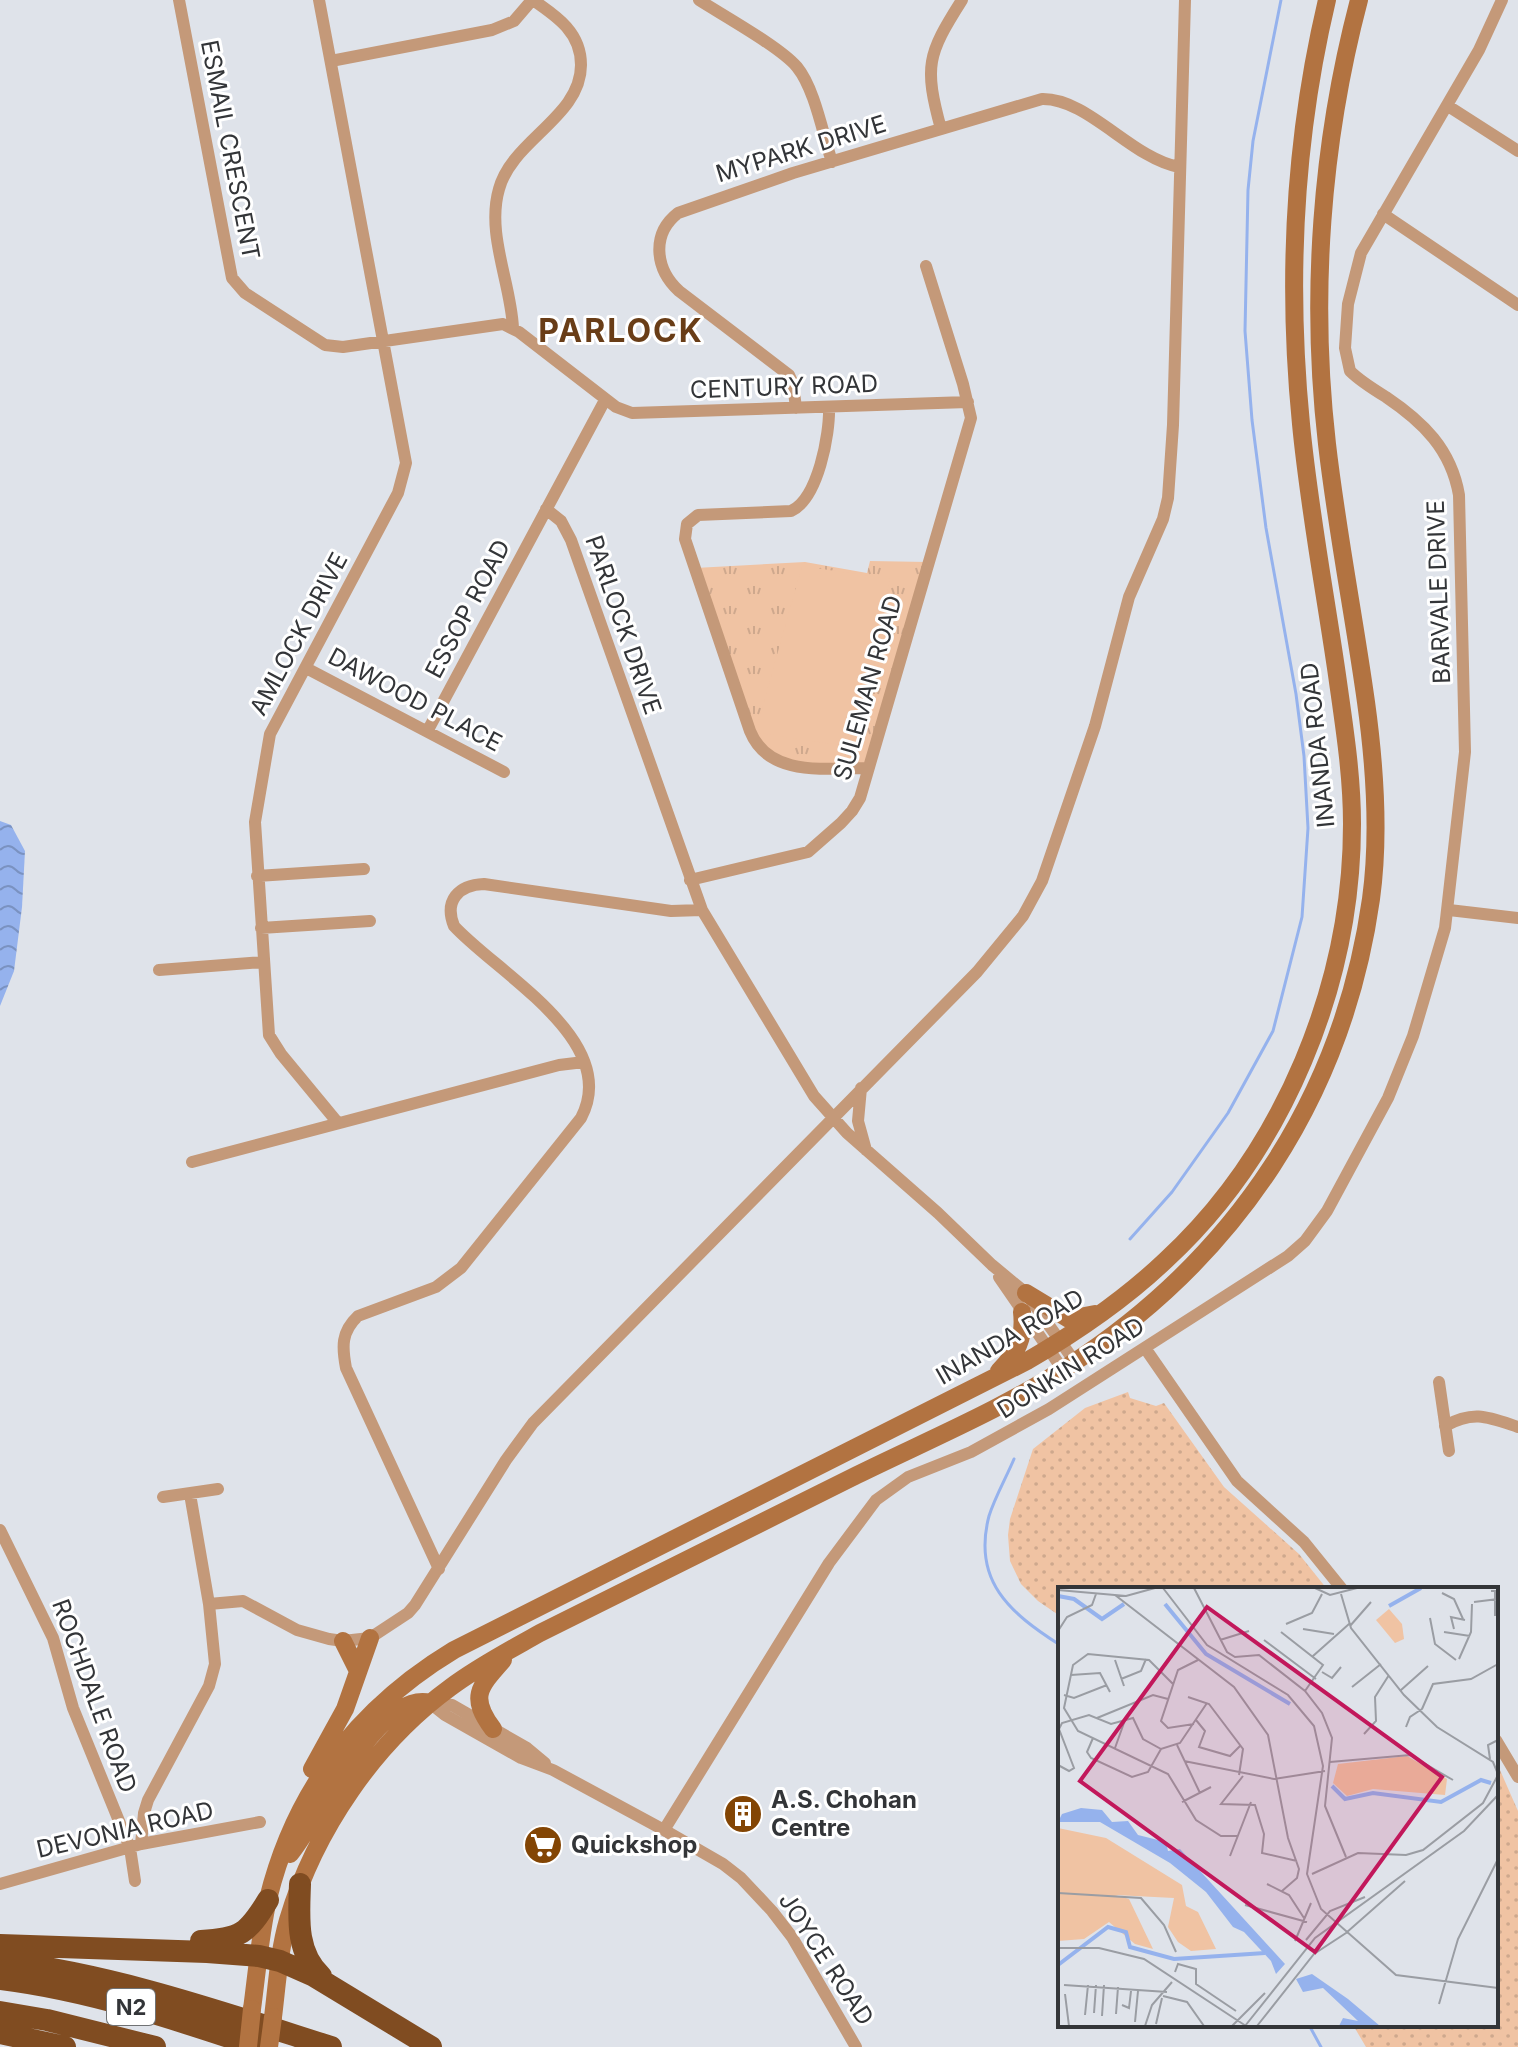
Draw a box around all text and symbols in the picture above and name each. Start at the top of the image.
street label: ESMAIL CRESCENT [195,38,266,262]
street label: MYPARK DRIVE [712,109,890,188]
district label: PARLOCK [538,311,704,350]
street label: CENTURY ROAD [689,369,879,404]
street label: BARVALE DRIVE [1421,500,1456,684]
street label: PARLOCK DRIVE [579,532,668,718]
street label: ESSOP ROAD [419,535,516,683]
street label: AMLOCK DRIVE [243,547,354,720]
street label: SULEMAN ROAD [827,592,908,784]
street label: DAWOOD PLACE [323,642,507,758]
street label: INANDA ROAD [1294,661,1341,829]
street label: INANDA ROAD [931,1283,1089,1391]
street label: DONKIN ROAD [992,1311,1150,1424]
inset map [1058,1587,1498,2027]
street label: ROCHDALE ROAD [46,1595,143,1797]
place label: A.S. Chohan Centre [771,1785,917,1842]
building icon: A.S. Chohan Centre [722,1793,764,1835]
street label: DEVONIA ROAD [34,1795,216,1864]
supermarket icon: Quickshop [522,1824,564,1866]
place label: Quickshop [571,1830,697,1859]
street label: JOYCE ROAD [773,1887,880,2030]
road number: N2 [107,1989,155,2025]

